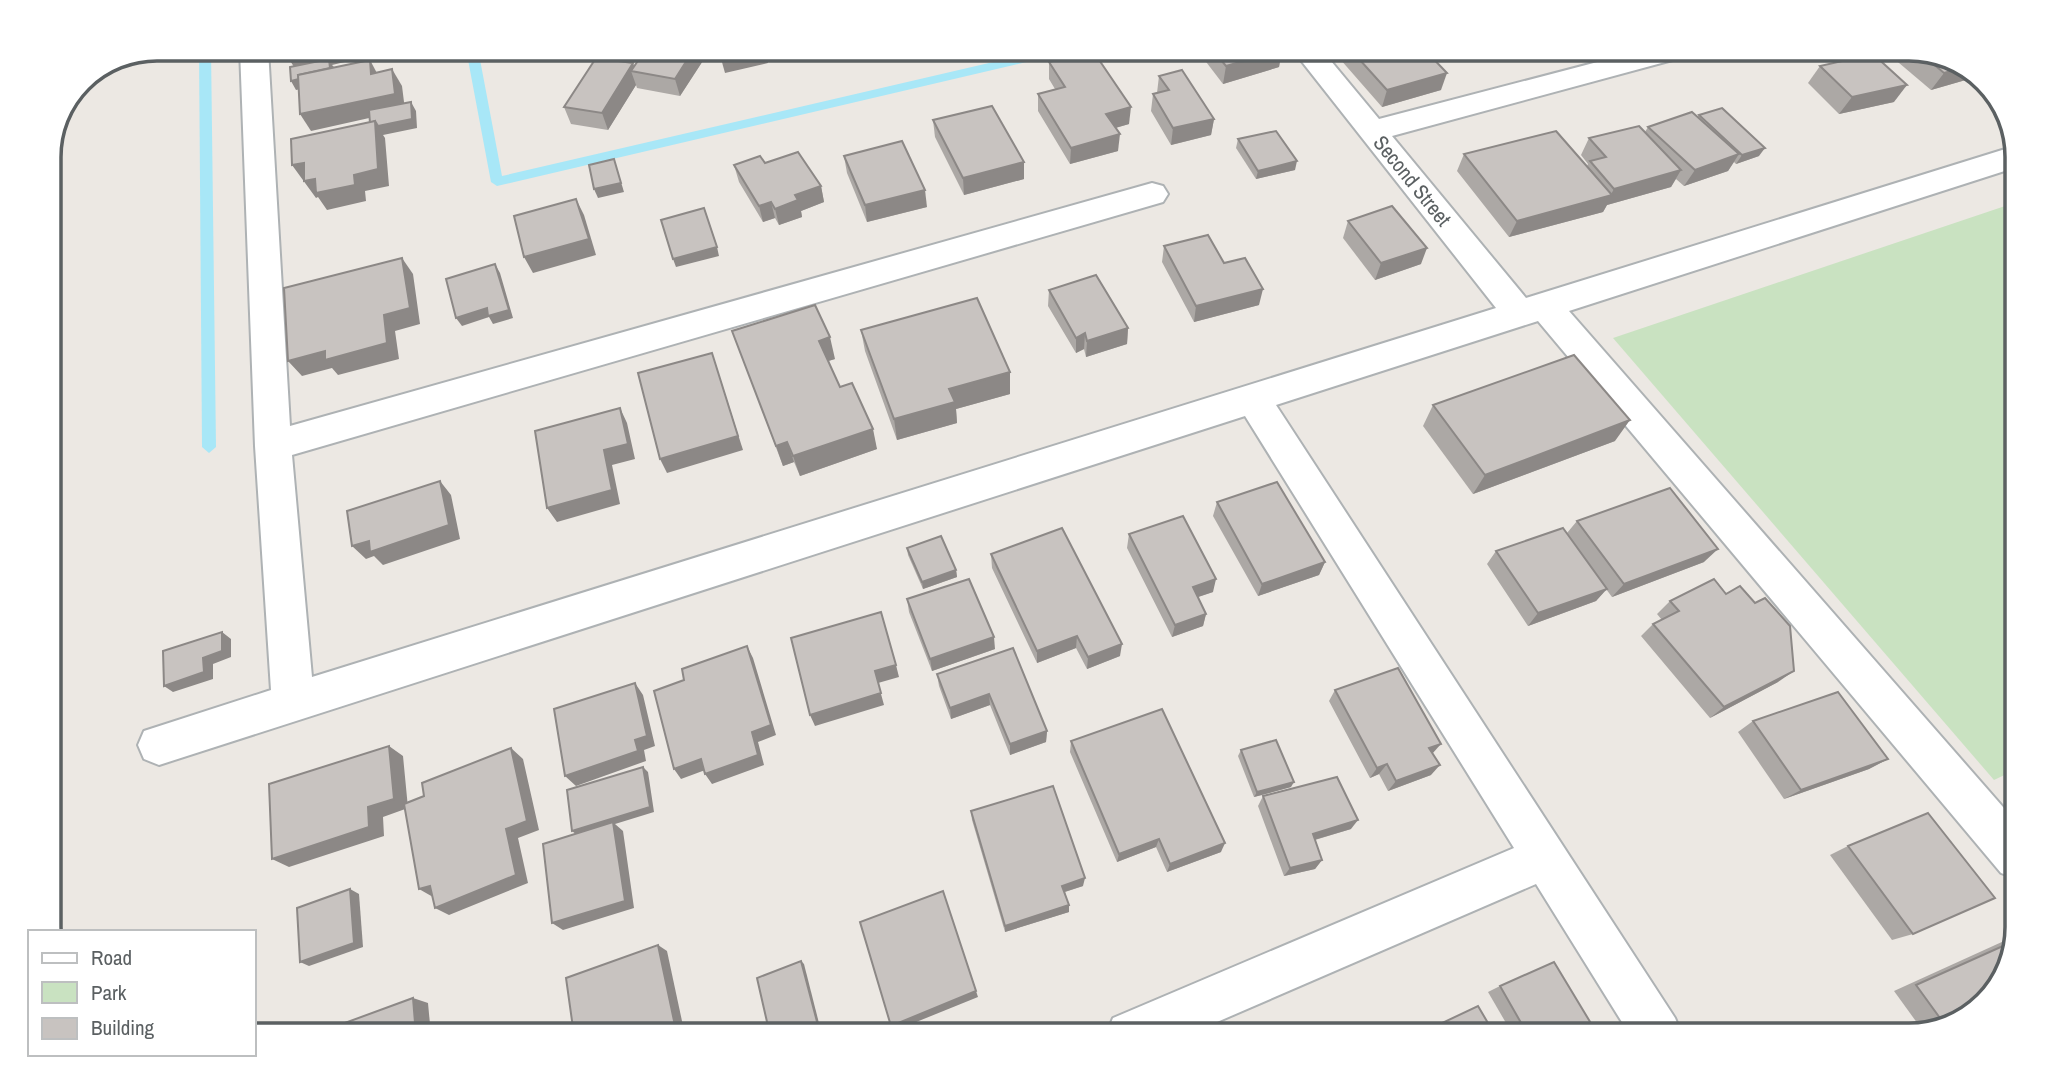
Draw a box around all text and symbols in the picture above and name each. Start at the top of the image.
street label: Second Street [1367,129,1458,232]
legend [28,930,256,1056]
text: Road [91,943,132,972]
text: Park [91,978,127,1007]
text: Building [91,1013,155,1042]

